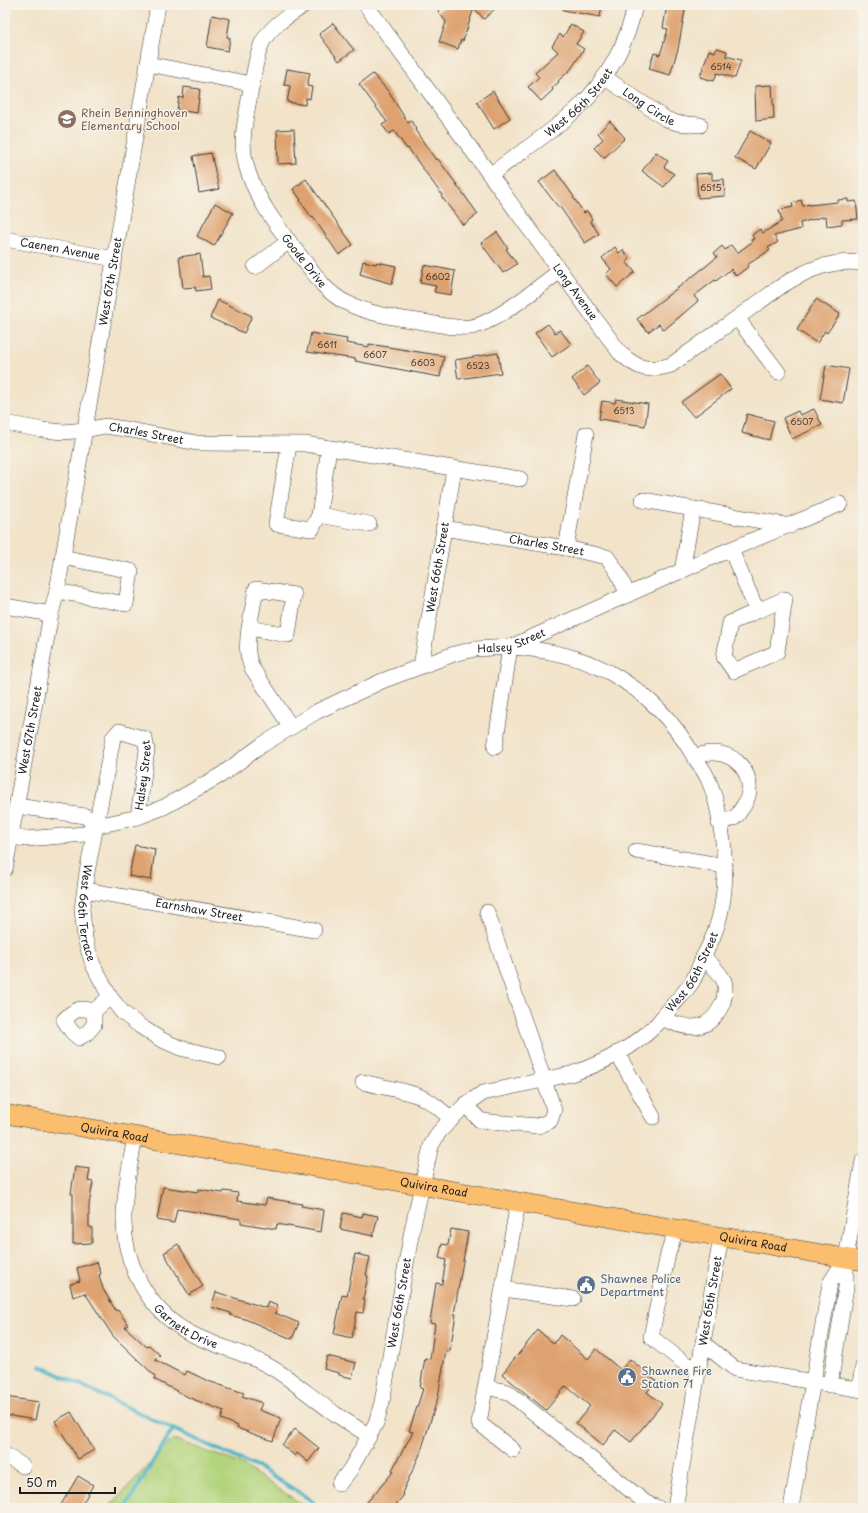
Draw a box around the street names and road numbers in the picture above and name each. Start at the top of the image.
street label: West 66th Street [541,64,617,141]
street label: Long Circle [619,83,678,130]
street label: Goode Drive [278,230,331,291]
street label: Caenen Avenue [19,233,102,264]
street label: West 67th Street [94,235,126,327]
street label: Long Avenue [549,259,602,323]
street label: Charles Street [108,418,186,448]
street label: West 66th Street [421,520,453,614]
street label: Charles Street [508,530,586,560]
street label: Halsey Street [477,623,548,657]
street label: West 67th Street [13,684,46,776]
street label: Halsey Street [130,739,155,811]
street label: West 66th Terrace [74,863,100,963]
street label: Earnshaw Street [154,894,245,926]
street label: West 66th Street [661,929,722,1016]
street label: Quivira Road [79,1118,150,1146]
street label: Quivira Road [399,1173,469,1201]
street label: Quivira Road [718,1228,788,1256]
street label: West 65th Street [694,1254,726,1347]
street label: West 66th Street [383,1256,415,1349]
street label: Garnett Drive [150,1300,221,1352]

